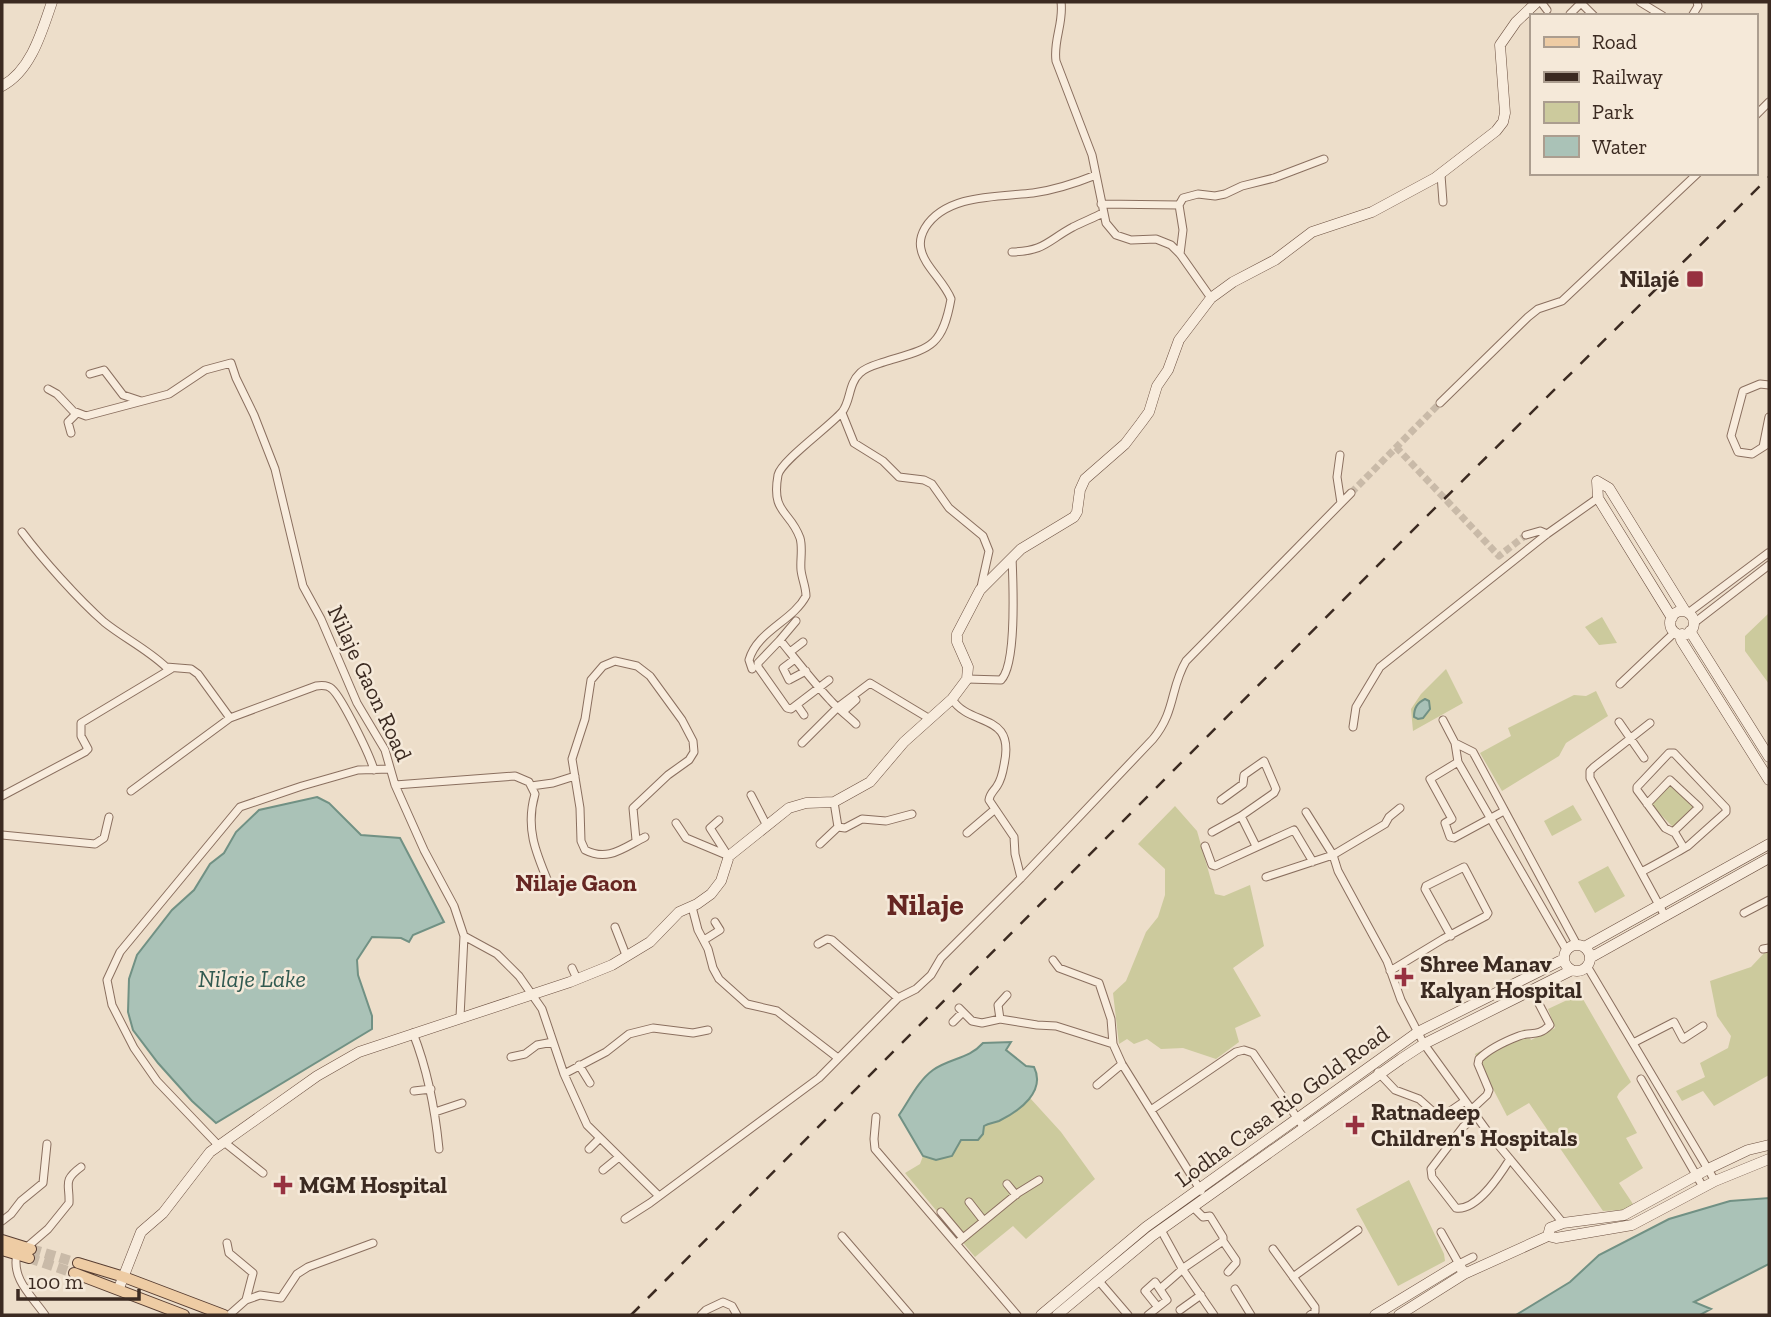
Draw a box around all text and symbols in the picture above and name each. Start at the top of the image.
legend [1530,14,1757,175]
text: Road [1592,29,1638,54]
text: Railway [1592,64,1663,89]
text: Park [1592,99,1634,124]
text: Water [1592,134,1647,159]
place label: Nilaje [1620,265,1679,293]
marker: Nilaje [1685,269,1705,289]
street label: Nilaje Gaon Road [322,601,418,766]
district label: Nilaje Gaon [515,868,637,897]
district label: Nilaje [886,887,964,923]
place label: Shree Manav Kalyan Hospital [1420,950,1583,1004]
water label: Nilaje Lake [198,964,306,993]
marker: Shree Manav Kalyan Hospital [1394,967,1414,987]
street label: Lodha Casa Rio Gold Road [1170,1019,1395,1193]
place label: Ratnadeep Children's Hospitals [1371,1098,1578,1152]
marker: Ratnadeep Children's Hospitals [1345,1115,1365,1135]
place label: MGM Hospital [299,1171,448,1199]
marker: MGM Hospital [273,1175,293,1195]
scale bar [18,1258,138,1302]
text: 100 m [28,1269,83,1294]

